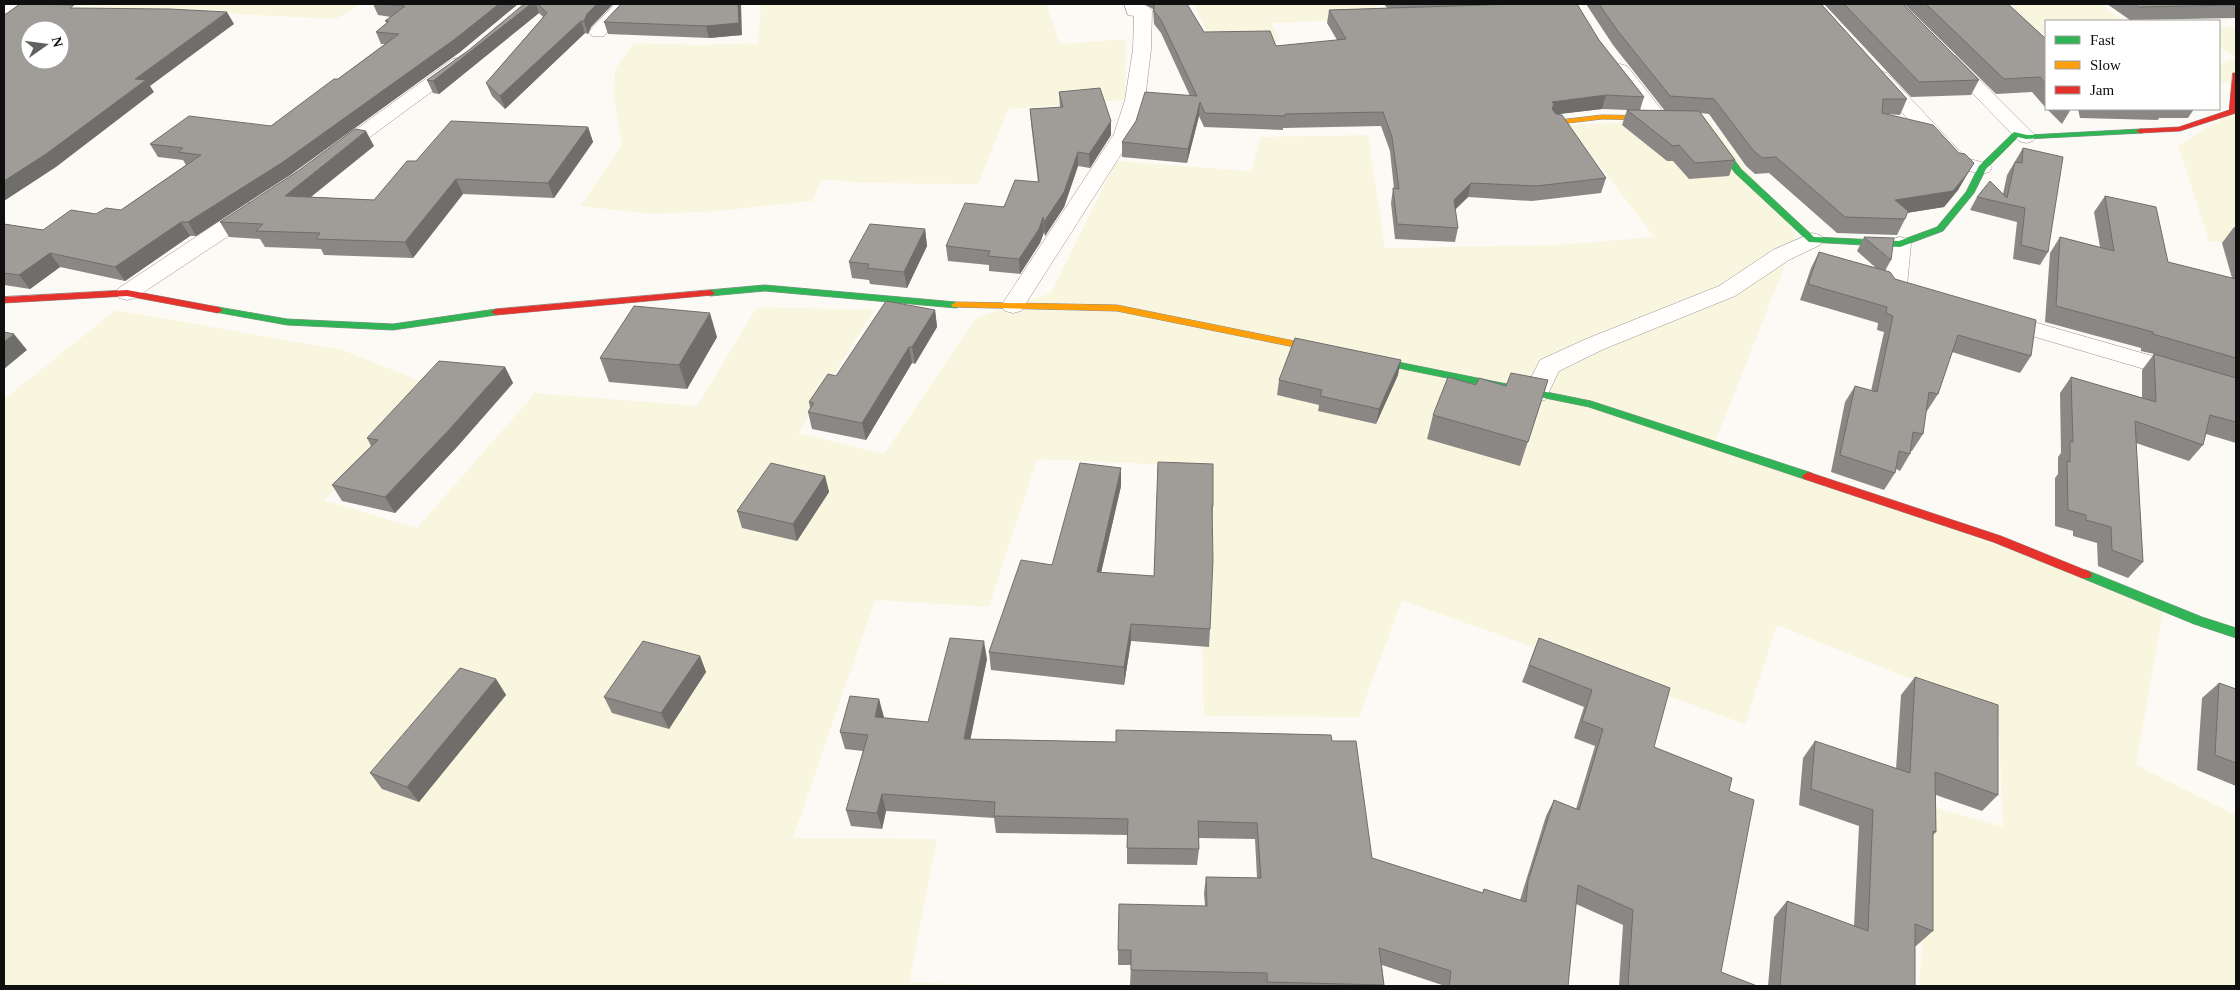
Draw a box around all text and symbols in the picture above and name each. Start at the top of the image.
north arrow [20,20,70,70]
legend [2045,20,2220,110]
text: Fast [2090,32,2116,48]
text: N [49,35,66,49]
text: Slow [2090,57,2121,73]
text: Jam [2090,82,2114,98]

